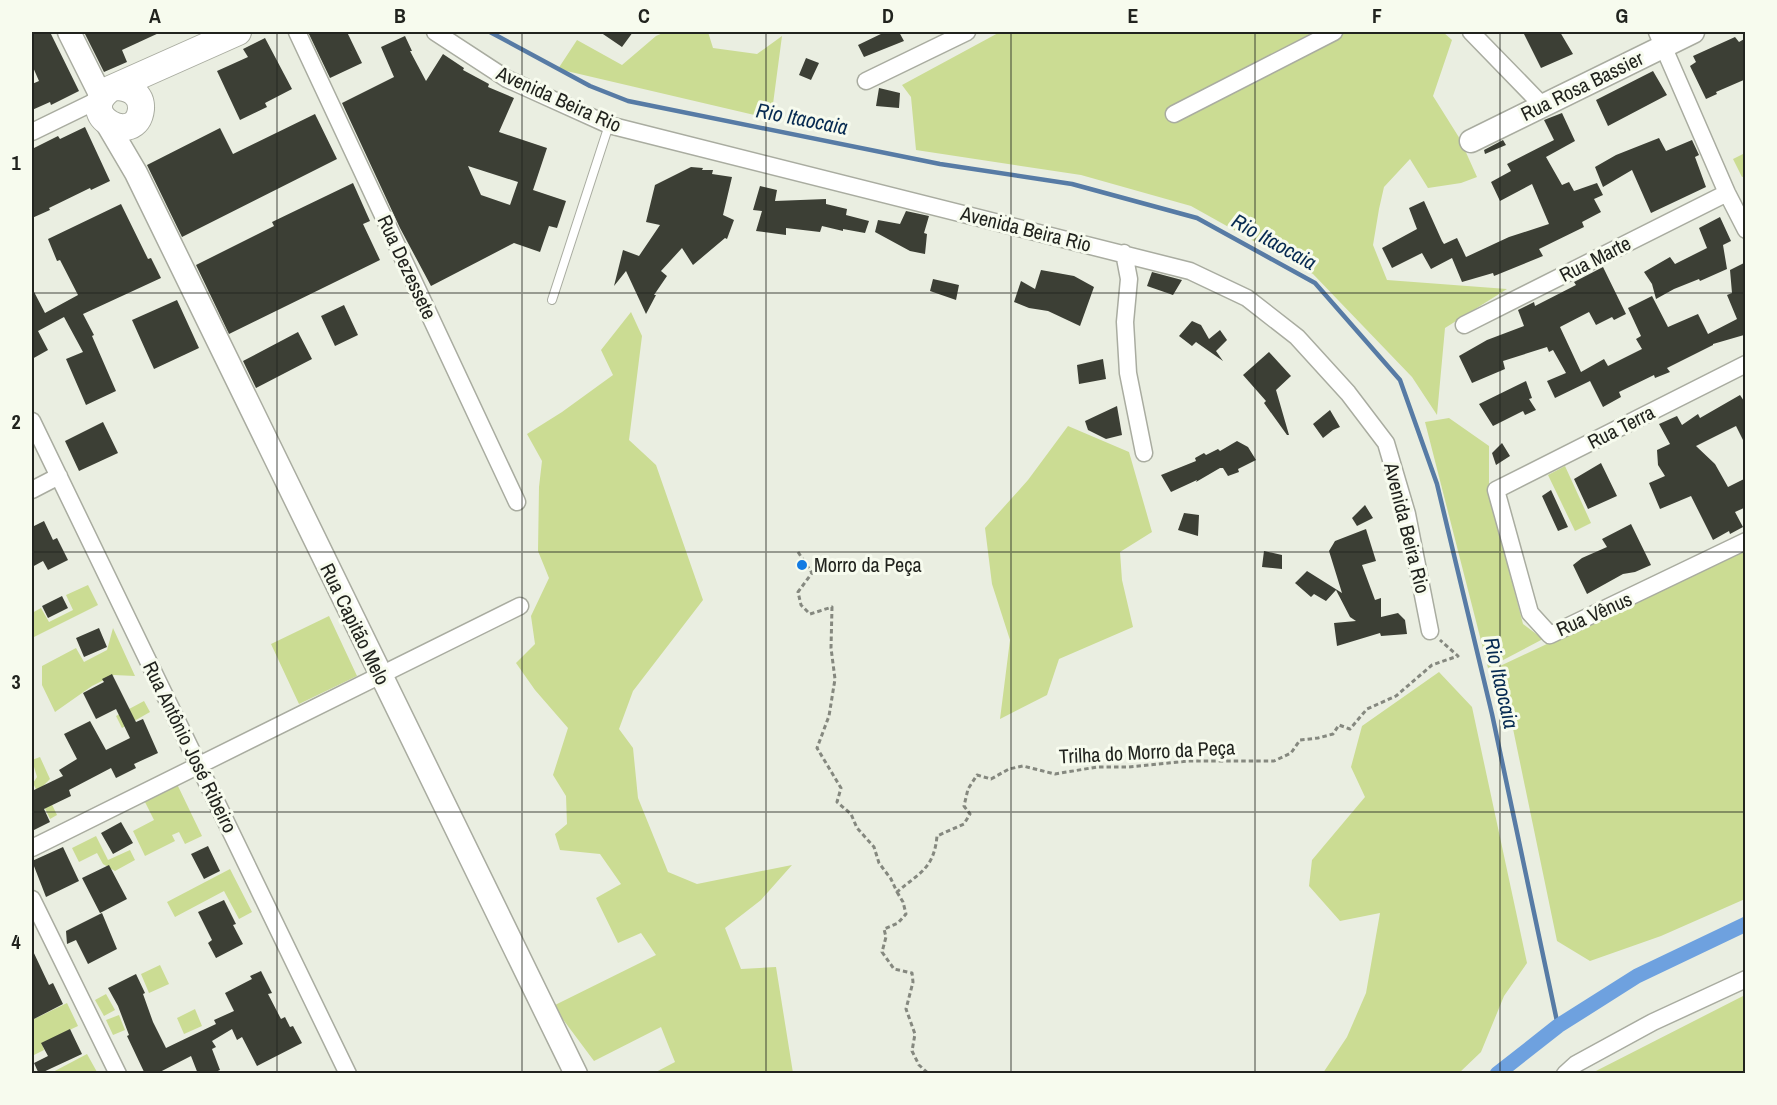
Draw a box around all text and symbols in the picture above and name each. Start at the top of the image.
text: A [149,2,161,29]
text: B [394,2,406,29]
text: C [638,2,650,29]
text: D [882,2,894,29]
text: E [1128,2,1139,29]
text: F [1372,2,1382,29]
text: G [1616,2,1628,29]
street label: Rua Rosa Bassier [1516,44,1648,127]
street label: Avenida Beira Rio [492,59,626,138]
water label: Rio Itaocaia [754,95,850,142]
text: 1 [11,149,21,176]
street label: Avenida Beira Rio [957,199,1094,258]
water label: Rio Itaocaia [1227,206,1322,277]
street label: Rua Dezessete [372,210,443,323]
street label: Rua Marte [1555,229,1635,288]
street label: Rua Terra [1583,398,1659,455]
text: 2 [11,408,21,435]
street label: Avenida Beira Rio [1378,459,1437,596]
place label: Morro da Peça [814,551,922,578]
street label: Rua Capitão Melo [314,558,397,689]
marker: Morro da Peça [795,558,809,572]
street label: Rua Vênus [1552,585,1636,642]
water label: Rio Itaocaia [1477,634,1526,731]
street label: Rua Antônio José Ribeiro [137,656,244,837]
text: 3 [11,668,21,695]
street label: Trilha do Morro da Peça [1058,733,1236,770]
text: 4 [11,928,21,955]

